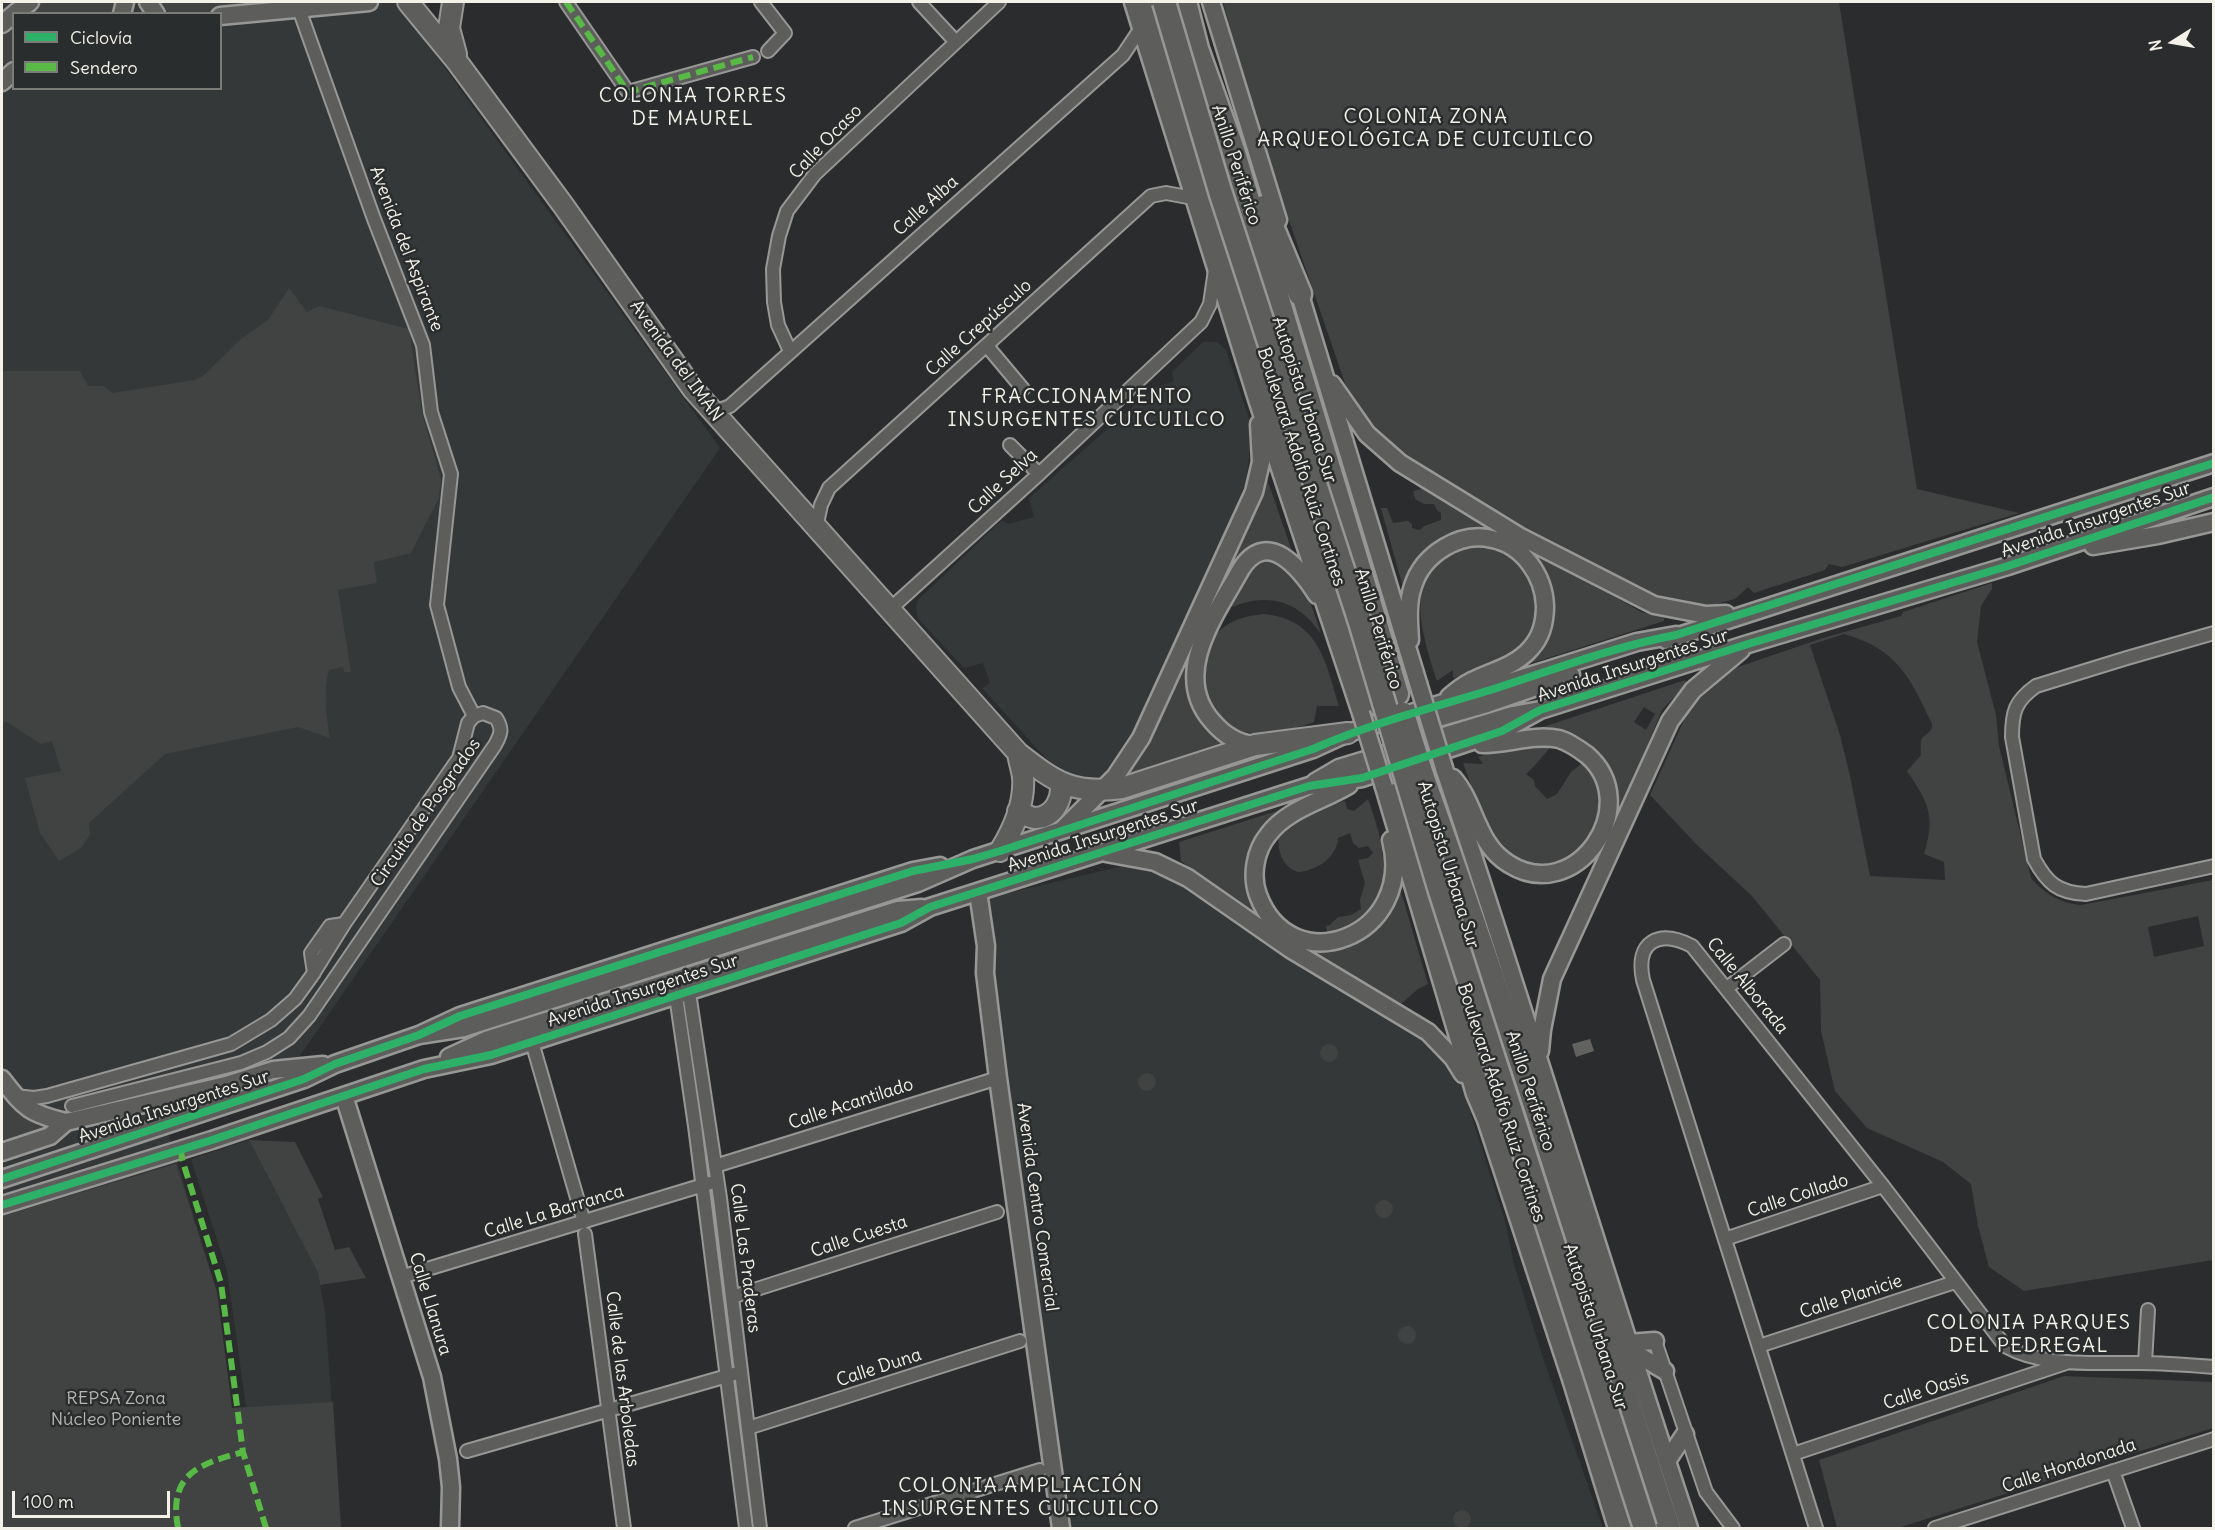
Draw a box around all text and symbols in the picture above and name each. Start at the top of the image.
legend [12,12,222,90]
north arrow [2143,12,2203,72]
text: Ciclovía [70,26,132,49]
text: N [2144,38,2166,53]
text: Sendero [70,56,138,79]
district label: COLONIA TORRES DE MAUREL [599,84,787,131]
street label: Calle Ocaso [785,100,867,184]
street label: Anillo Periférico [1206,102,1266,228]
district label: COLONIA ZONA ARQUEOLÓGICA DE CUICUILCO [1257,105,1595,152]
street label: Avenida del Aspirante [365,163,447,335]
street label: Calle Alba [889,171,963,241]
street label: Calle Crepúsculo [922,275,1036,381]
street label: Avenida del IMAN [625,296,727,426]
street label: Autopista Urbana Sur [1267,314,1341,486]
street label: Boulevard Adolfo Ruiz Cortines [1252,345,1350,589]
district label: FRACCIONAMIENTO INSURGENTES CUICUILCO [948,385,1226,432]
street label: Calle Selva [964,445,1042,519]
street label: Avenida Insurgentes Sur [1998,477,2194,563]
street label: Anillo Periférico [1349,566,1407,692]
street label: Avenida Insurgentes Sur [1535,625,1731,707]
street label: Circuito de Posgrados [366,734,486,892]
street label: Autopista Urbana Sur [1412,779,1484,951]
street label: Avenida Insurgentes Sur [1005,795,1201,877]
street label: Calle Alborada [1702,933,1792,1039]
street label: Avenida Insurgentes Sur [545,950,741,1032]
street label: Boulevard Adolfo Ruiz Cortines [1452,981,1550,1225]
street label: Anillo Periférico [1500,1028,1560,1154]
street label: Avenida Insurgentes Sur [76,1066,272,1148]
street label: Calle Acantilado [786,1074,916,1134]
street label: Avenida Centro Comercial [1012,1101,1062,1313]
street label: Calle Collado [1745,1170,1851,1222]
street label: Calle La Barranca [482,1181,626,1243]
street label: Calle Las Praderas [725,1182,765,1334]
street label: Calle Cuesta [808,1211,910,1263]
street label: Autopista Urbana Sur [1558,1241,1632,1413]
street label: Calle Llanura [404,1250,456,1358]
street label: Calle Planicie [1797,1270,1905,1324]
street label: Calle de las Arboledas [600,1290,644,1468]
district label: COLONIA PARQUES DEL PEDREGAL [1927,1311,2131,1358]
street label: Calle Duna [834,1344,924,1392]
street label: Calle Oasis [1881,1367,1971,1415]
park label: REPSA Zona Núcleo Poniente [51,1388,181,1430]
street label: Calle Hondonada [1999,1434,2139,1498]
district label: COLONIA AMPLIACIÓN INSURGENTES CUICUILCO [882,1474,1160,1521]
scale bar [15,1479,172,1517]
text: 100 m [23,1490,74,1513]

